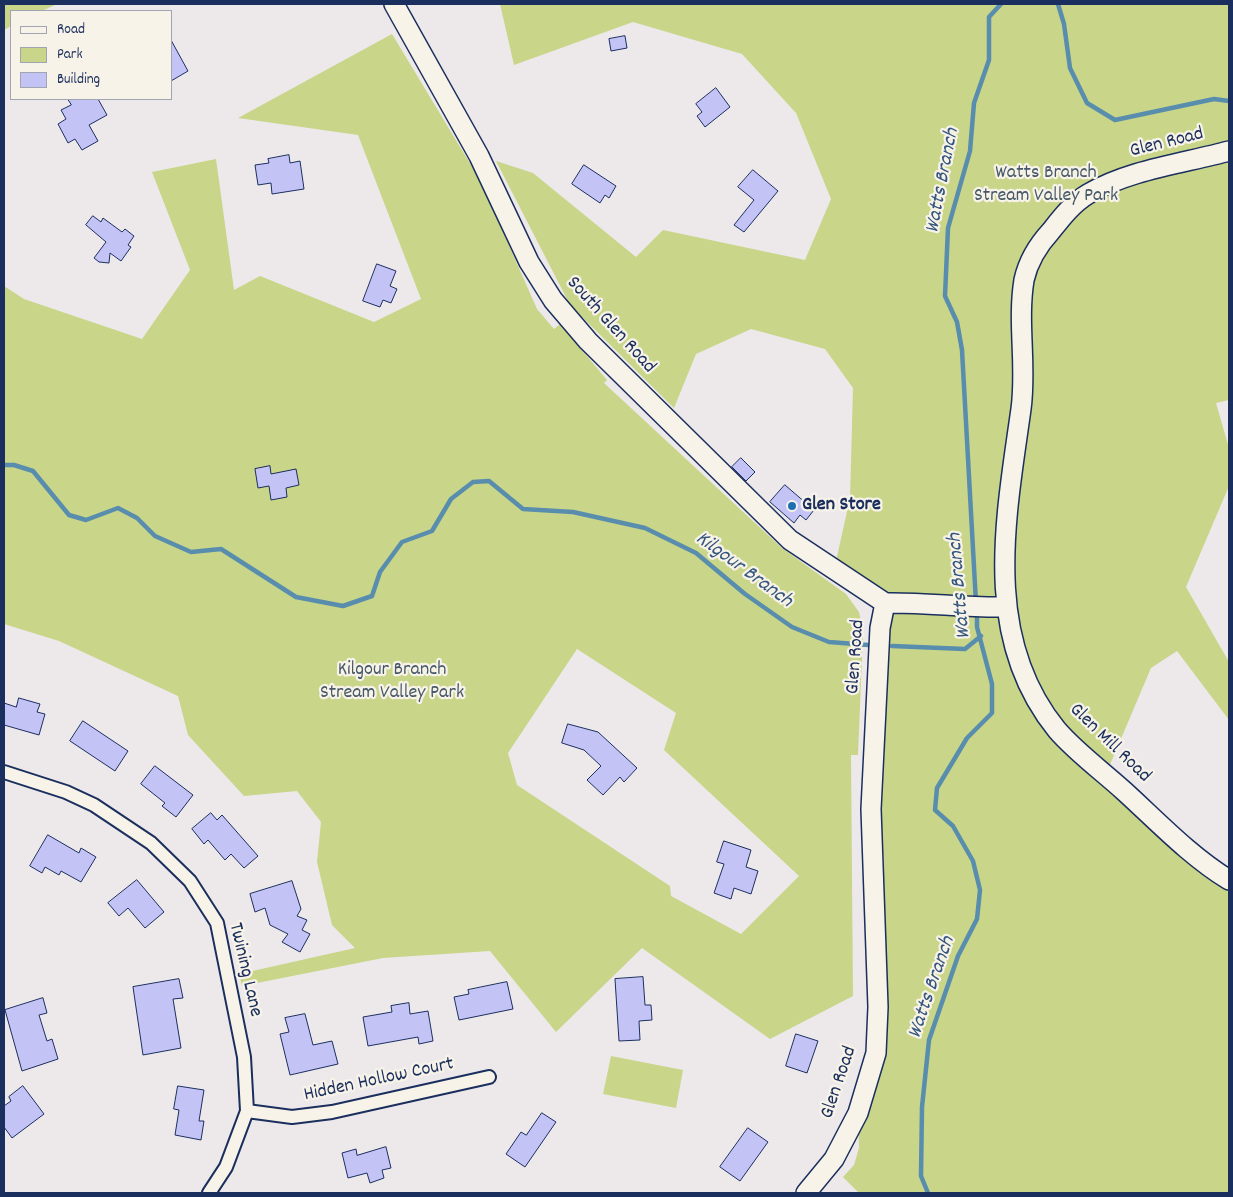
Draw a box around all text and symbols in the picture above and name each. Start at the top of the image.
legend [10,10,172,100]
text: Road [57,19,85,41]
text: Park [57,44,83,66]
text: Building [57,69,100,91]
street label: Glen Road [1128,123,1206,165]
water label: Watts Branch [921,126,967,236]
park label: Watts Branch Stream Valley Park [974,162,1118,209]
street label: South Glen Road [560,273,660,379]
place label: Glen Store [802,494,881,518]
marker: Glen Store [786,500,798,512]
water label: Kilgour Branch [689,527,797,615]
water label: Watts Branch [944,532,978,640]
street label: Glen Road [842,619,872,695]
park label: Kilgour Branch Stream Valley Park [320,659,464,706]
street label: Glen Mill Road [1063,699,1155,789]
street label: Twining Lane [222,921,266,1019]
water label: Watts Branch [904,934,962,1042]
street label: Glen Road [816,1044,864,1122]
street label: Hidden Hollow Court [302,1053,456,1109]

